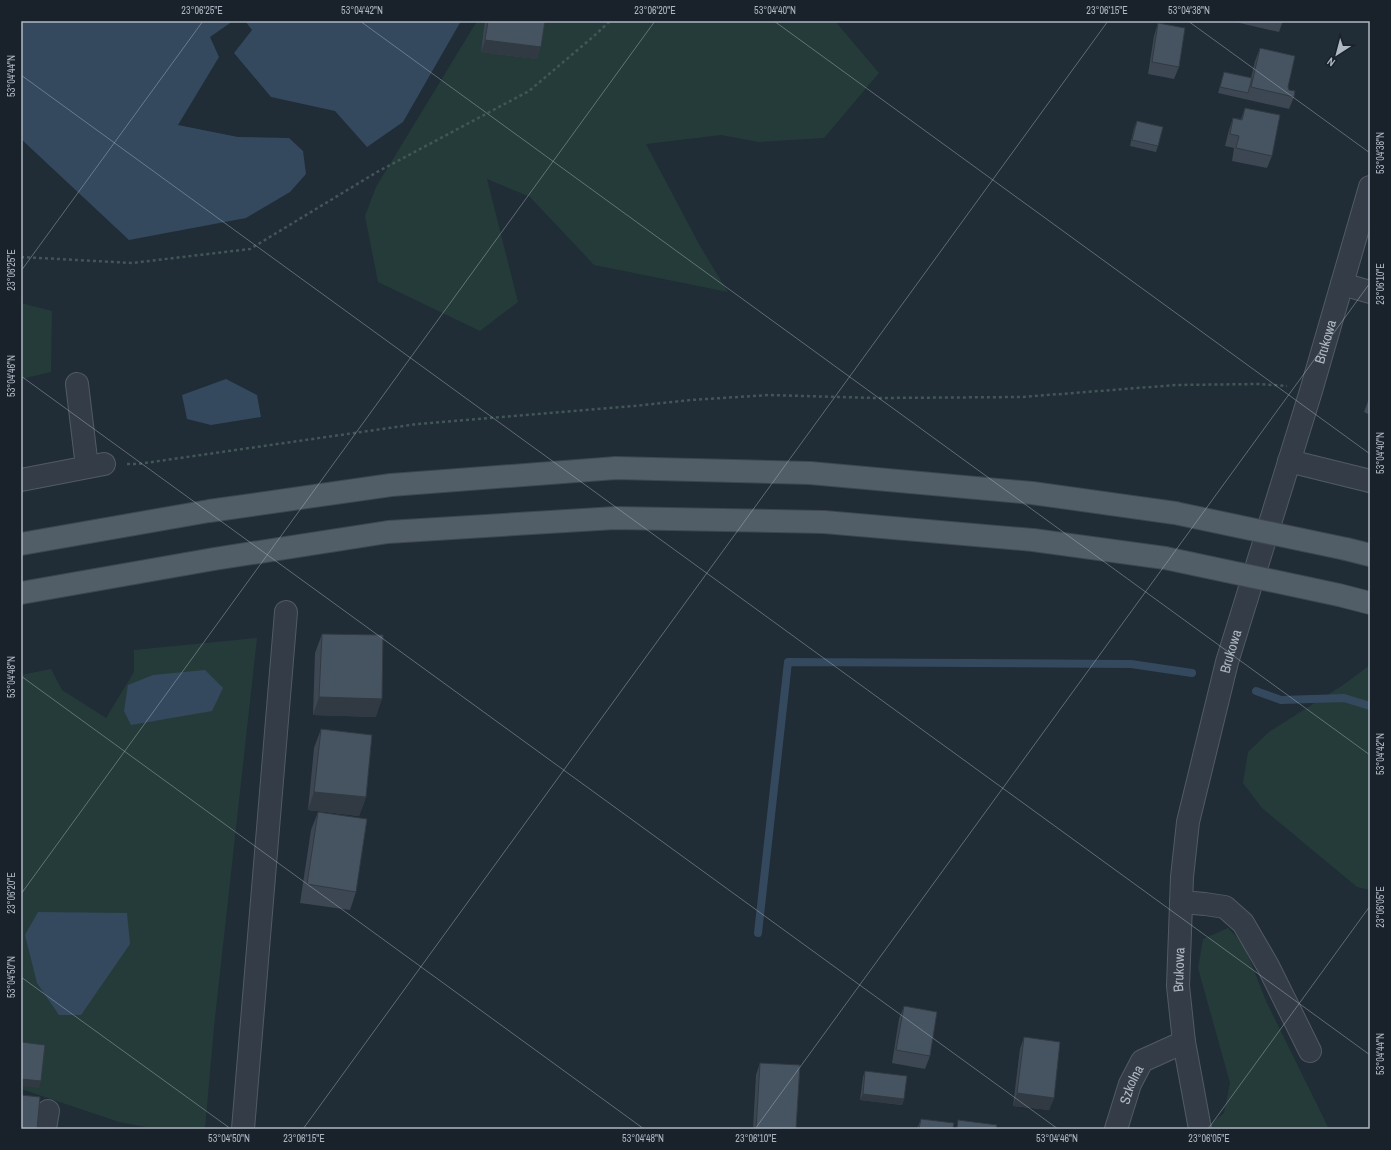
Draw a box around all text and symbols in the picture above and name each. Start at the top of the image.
text: 23°06'25"E [181,4,223,17]
text: 53°04'42"N [341,4,383,17]
text: 23°06'20"E [634,4,676,17]
text: 53°04'40"N [754,4,796,17]
text: 23°06'15"E [1086,4,1128,17]
text: 53°04'38"N [1168,4,1210,17]
north arrow [1317,34,1357,74]
text: 53°04'44"N [5,55,18,97]
text: N [1324,55,1338,70]
text: 53°04'38"N [1374,132,1387,174]
text: 23°06'25"E [5,249,18,291]
text: 23°06'10"E [1374,263,1387,305]
street label: Brukowa [1310,317,1340,366]
text: 53°04'46"N [5,355,18,397]
text: 53°04'40"N [1374,432,1387,474]
street label: Brukowa [1216,627,1246,675]
text: 53°04'48"N [5,656,18,698]
text: 53°04'42"N [1374,733,1387,775]
text: 23°06'20"E [5,872,18,914]
text: 23°06'05"E [1374,886,1387,928]
street label: Brukowa [1169,947,1188,993]
text: 53°04'50"N [5,956,18,998]
text: 53°04'44"N [1374,1033,1387,1075]
street label: Szkolna [1115,1061,1148,1106]
text: 53°04'50"N [208,1132,250,1145]
text: 23°06'15"E [283,1132,325,1145]
text: 53°04'48"N [622,1132,664,1145]
text: 23°06'10"E [735,1132,777,1145]
text: 53°04'46"N [1036,1132,1078,1145]
text: 23°06'05"E [1188,1132,1230,1145]

